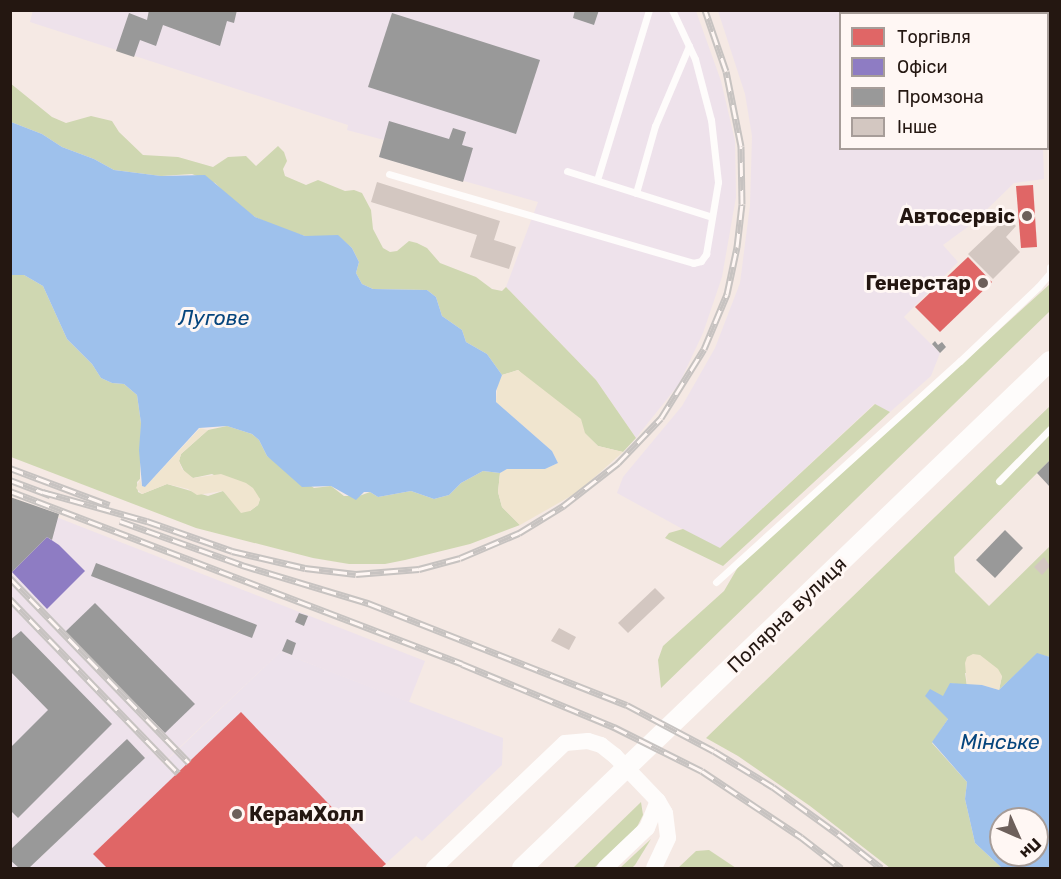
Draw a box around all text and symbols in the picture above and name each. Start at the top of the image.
legend [839,12,1049,150]
text: Торгівля [897,26,971,48]
text: Офіси [897,56,947,78]
text: Промзона [897,86,984,108]
text: Інше [897,116,937,138]
place label: Автосервіс [899,204,1015,228]
marker: Автосервіс [1020,209,1034,223]
place label: Генерстар [866,271,971,295]
marker: Генерстар [976,276,990,290]
water label: Лугове [179,305,249,331]
street label: Полярна вулиця [722,552,852,678]
water label: Мінське [960,729,1040,755]
place label: КерамХолл [249,802,364,826]
marker: КерамХолл [230,807,244,821]
north arrow [989,807,1049,867]
text: Пн [1016,834,1045,863]

